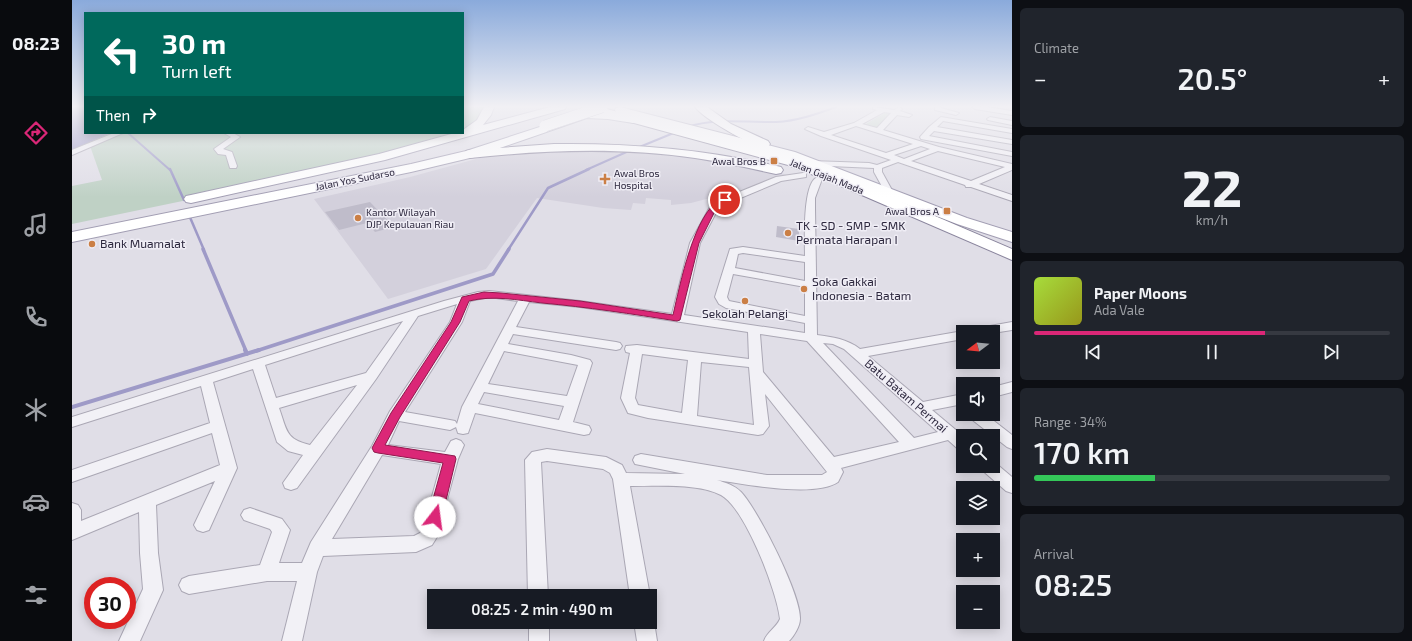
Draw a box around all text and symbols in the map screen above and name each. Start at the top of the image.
text: 30 m [162,26,226,60]
icon: left [96,28,148,80]
text: 08:23 [12,32,60,54]
text: Climate [1034,40,1079,56]
text: Turn left [162,60,232,82]
text: 20.5° [1177,60,1247,96]
text: − [1034,65,1047,91]
text: + [1378,65,1390,91]
icon: right [138,104,160,126]
text: Then [96,106,130,124]
icon: directions [22,119,50,147]
place label: Awal Bros B [712,155,766,167]
text: 22 [1182,155,1242,217]
marker: Awal Bros B [769,156,779,166]
street label: Jalan Gajah Mada [788,156,866,196]
street label: Jalan Yos Sudarso [314,165,396,193]
place label: Awal Bros Hospital [614,167,660,191]
marker: Awal Bros Hospital [599,173,611,185]
pin [708,183,742,217]
icon: arrive [714,189,736,211]
place label: Awal Bros A [885,205,940,217]
place label: Kantor Wilayah DJP Kepulauan Riau [366,206,454,230]
marker: Awal Bros A [942,206,952,216]
icon: music [22,211,50,239]
text: km/h [1196,212,1228,228]
marker: Kantor Wilayah DJP Kepulauan Riau [353,213,363,223]
place label: TK - SD - SMP - SMK Permata Harapan I [796,218,905,246]
marker: TK - SD - SMP - SMK Permata Harapan I [783,228,793,238]
place label: Bank Muamalat [100,236,186,250]
marker: Bank Muamalat [87,239,97,249]
place label: Soka Gakkai Indonesia - Batam [812,274,911,302]
marker: Soka Gakkai Indonesia - Batam [799,284,809,294]
text: Paper Moons [1094,284,1187,302]
marker: Sekolah Pelangi [740,296,750,306]
text: Ada Vale [1094,302,1145,318]
icon: phone [22,303,50,331]
place label: Sekolah Pelangi [702,306,788,320]
north arrow [956,325,1000,369]
map controls [956,325,1000,629]
icon: previous [1082,341,1104,363]
icon: pause [1201,341,1223,363]
icon: next [1320,341,1342,363]
street label: Batu Batam Permai [863,356,951,435]
button: sound [956,377,1000,421]
icon: climate [22,396,50,424]
text: Range · 34% [1034,414,1107,430]
button: search [956,429,1000,473]
text: 170 km [1034,434,1130,470]
button: layers [956,481,1000,525]
icon: car [22,488,50,516]
position arrow [414,496,456,538]
button: + [956,533,1000,577]
text: Arrival [1034,546,1074,562]
text: 08:25 [1034,566,1112,602]
speed limit sign: 30 [84,577,136,629]
icon: filters [22,581,50,609]
button: − [956,585,1000,629]
text: 08:25 · 2 min · 490 m [471,600,613,618]

